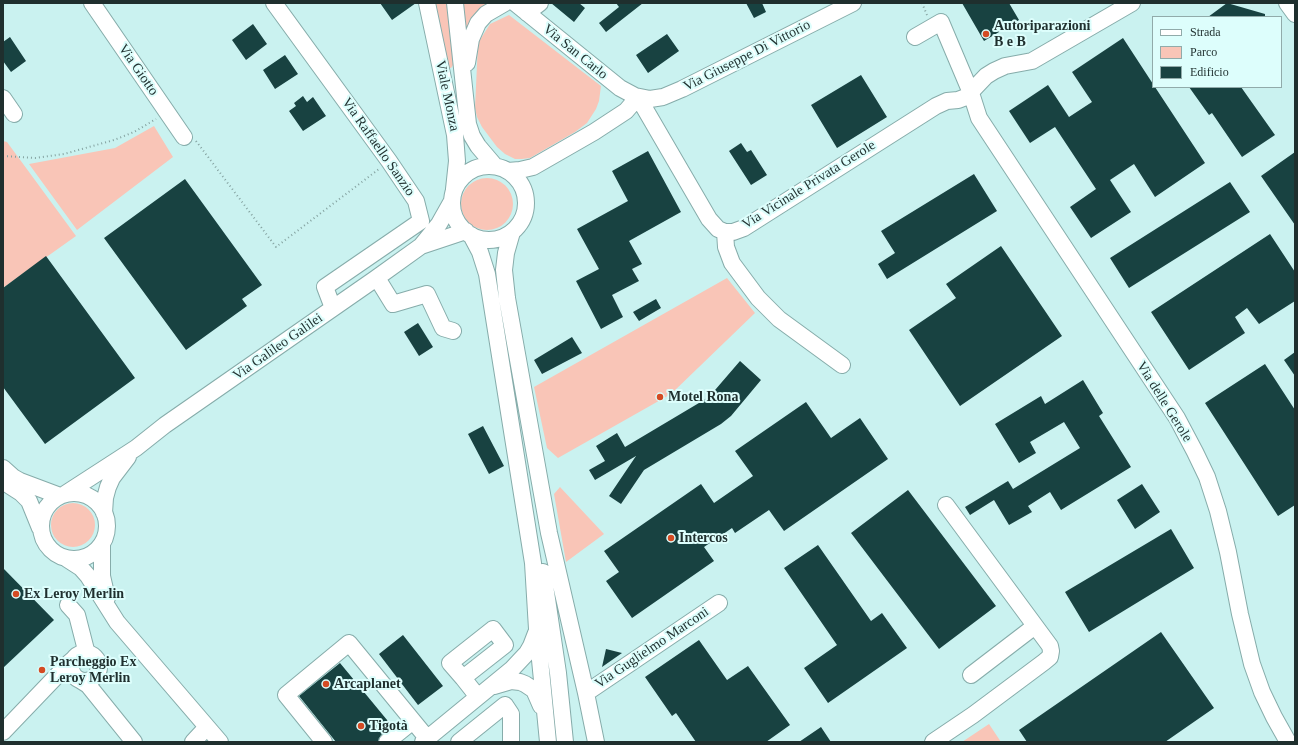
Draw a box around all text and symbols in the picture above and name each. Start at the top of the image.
legend [1152,16,1282,88]
street label: Via Giuseppe Di Vittorio [681,17,813,95]
place label: Autoriparazioni B e B [994,18,1090,50]
street label: Via San Carlo [539,21,611,83]
text: Strada [1190,25,1221,39]
marker: Autoriparazioni B e B [981,29,991,39]
street label: Via Giotto [114,41,162,99]
text: Parco [1190,45,1217,59]
street label: Viale Monza [431,59,463,133]
text: Edificio [1190,65,1229,79]
street label: Via Raffaello Sanzio [338,95,418,199]
street label: Via Vicinale Privata Gerole [739,137,879,233]
street label: Via Galileo Galilei [230,310,326,384]
street label: Via delle Gerole [1133,359,1195,445]
place label: Motel Rona [668,389,738,405]
marker: Motel Rona [655,392,665,402]
place label: Intercos [679,530,728,546]
marker: Intercos [666,533,676,543]
place label: Ex Leroy Merlin [24,586,124,602]
marker: Ex Leroy Merlin [11,589,21,599]
street label: Via Guglielmo Marconi [592,604,712,692]
place label: Parcheggio Ex Leroy Merlin [50,654,136,686]
marker: Parcheggio Ex Leroy Merlin [37,665,47,675]
place label: Arcaplanet [334,676,401,692]
marker: Arcaplanet [321,679,331,689]
place label: Tigotà [369,718,408,734]
marker: Tigotà [356,721,366,731]

